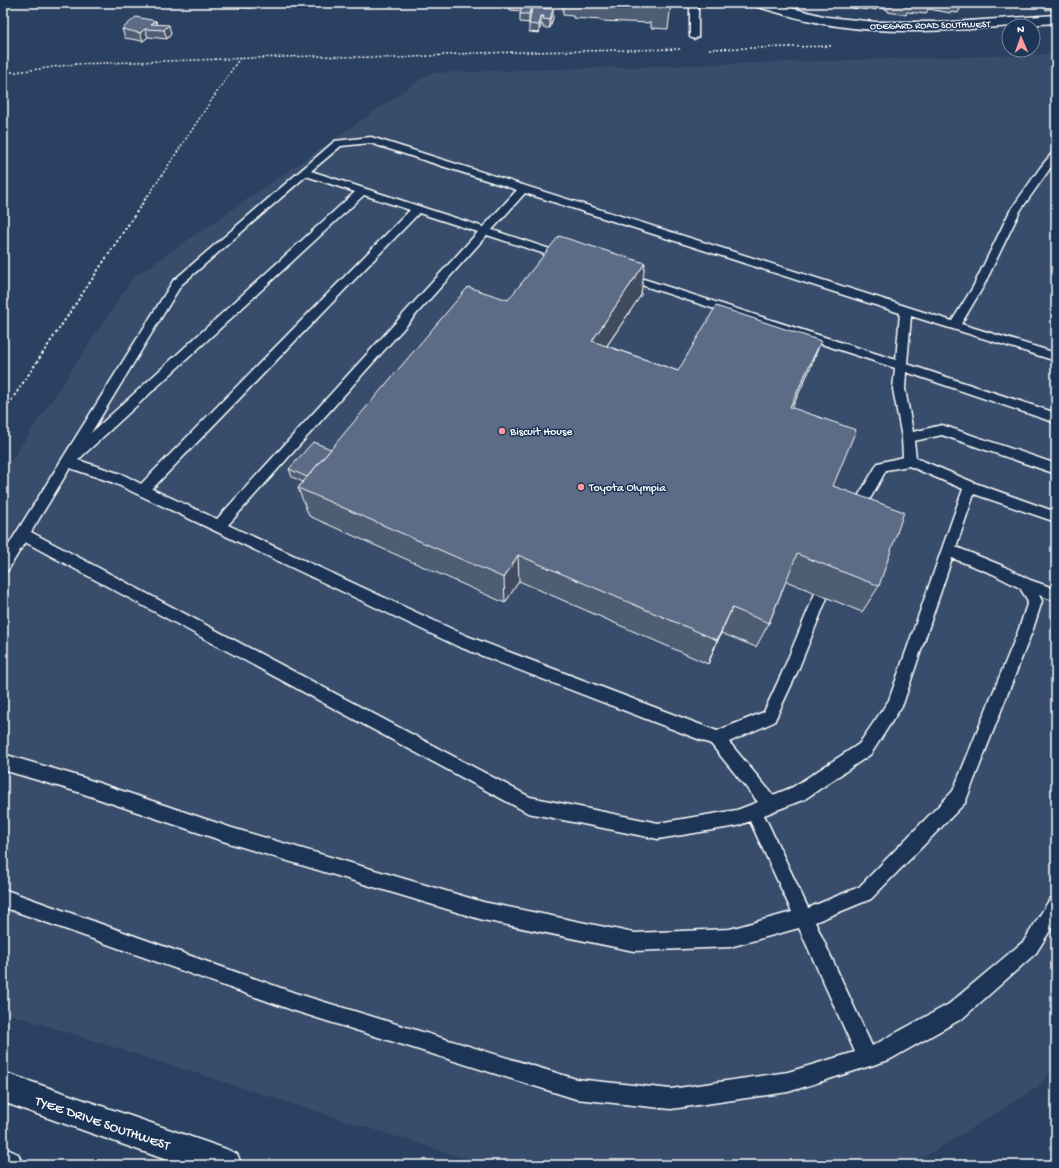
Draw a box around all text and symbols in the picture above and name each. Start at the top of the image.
north arrow [1001,18,1041,58]
street label: ODEGARD ROAD SOUTHWEST [870,19,991,33]
text: N [1017,24,1025,36]
marker: Biscuit House [497,426,507,436]
place label: Biscuit House [509,426,573,440]
marker: Toyota Olympia [576,482,586,492]
place label: Toyota Olympia [588,482,666,496]
street label: TYEE DRIVE SOUTHWEST [32,1093,172,1156]

